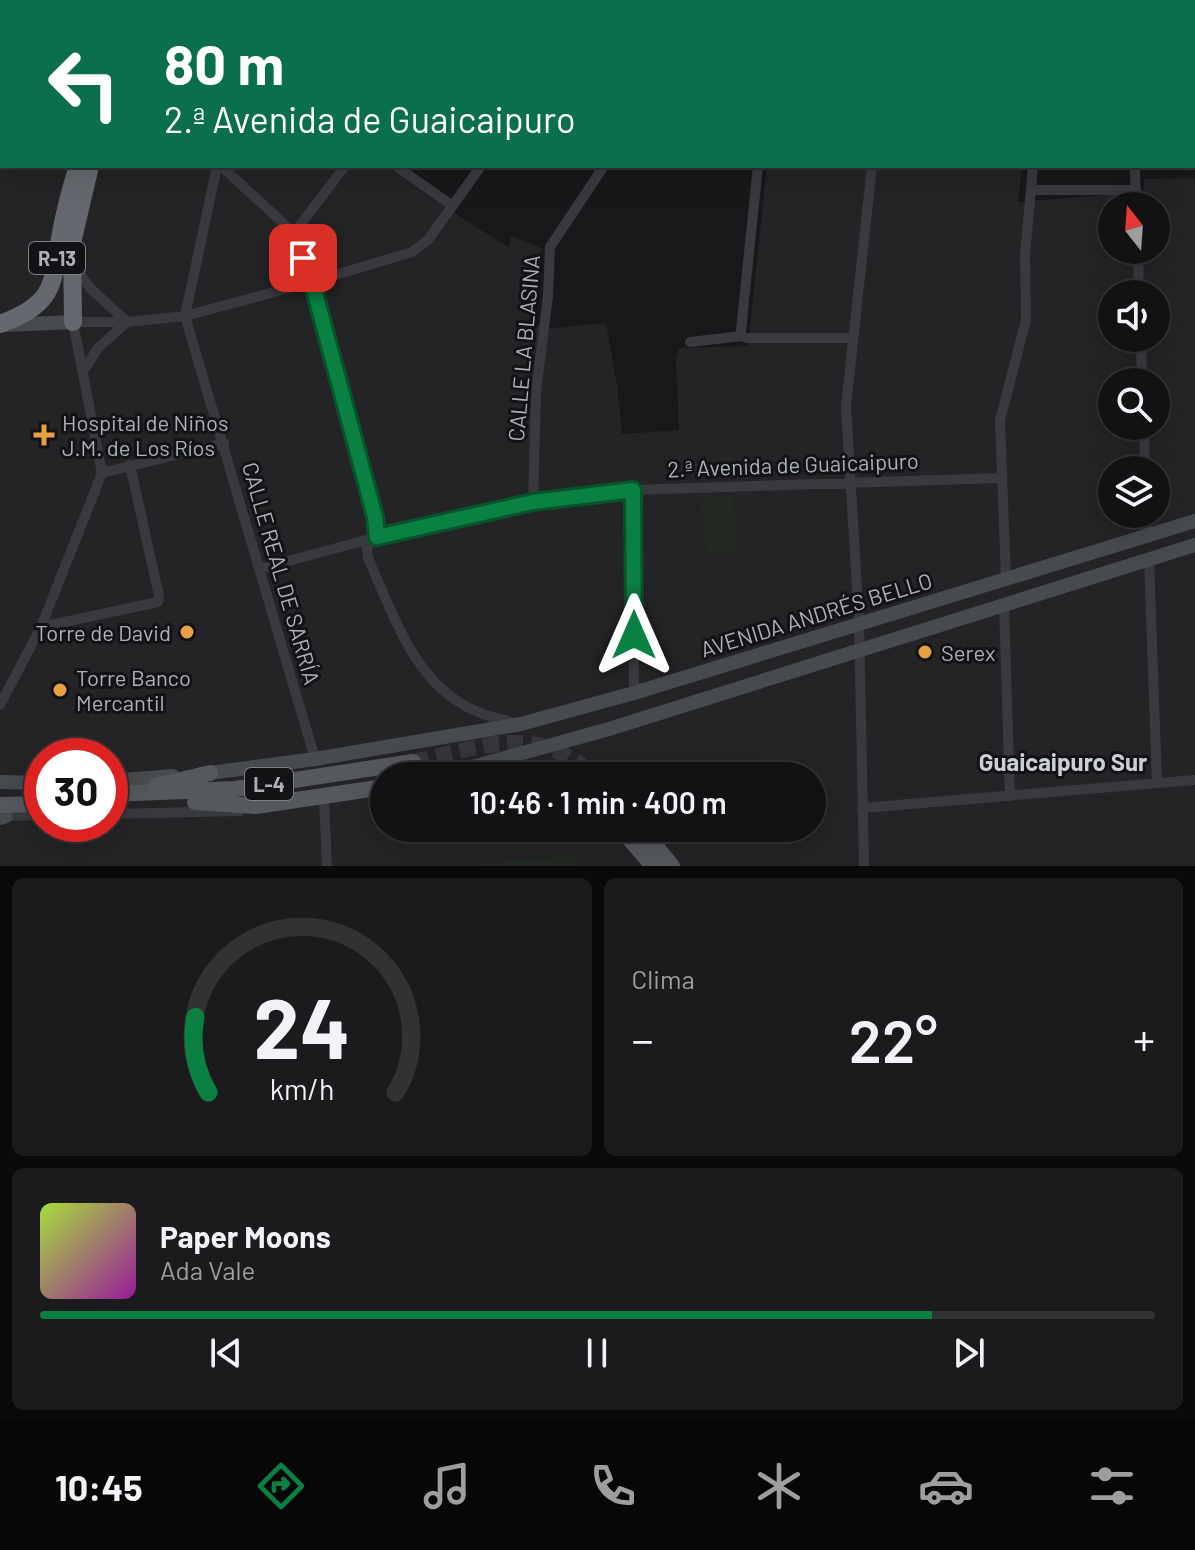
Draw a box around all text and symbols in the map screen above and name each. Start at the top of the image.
text: 80 m [164,29,284,96]
icon: left [32,32,136,136]
text: 2.ª Avenida de Guaicaipuro [164,97,576,140]
north arrow [1098,192,1170,264]
map controls [1098,192,1170,528]
pin [269,224,337,292]
icon: arrive [281,236,325,280]
road number: R-13 [29,242,85,274]
street label: CALLE LA BLASINA [502,254,544,442]
button: sound [1098,280,1170,352]
button: search [1098,368,1170,440]
place label: Hospital de Niños J.M. de Los Ríos [62,409,228,460]
marker: Hospital de Niños J.M. de Los Ríos [33,424,55,446]
street label: 2.ª Avenida de Guaicaipuro [667,447,919,481]
button: layers [1098,456,1170,528]
street label: CALLE REAL DE SARRÍA [238,459,326,687]
street label: AVENIDA ANDRÉS BELLO [697,566,935,662]
position arrow [592,593,676,677]
place label: Torre de David [35,619,171,645]
marker: Torre de David [178,623,196,641]
place label: Serex [941,639,995,665]
marker: Serex [916,643,934,661]
place label: Torre Banco Mercantil [76,664,191,715]
marker: Torre Banco Mercantil [51,681,69,699]
speed limit sign: 30 [24,738,128,842]
district label: Guaicaipuro Sur [979,747,1147,776]
road number: L-4 [245,768,293,800]
text: 10:46 · 1 min · 400 m [469,784,727,820]
text: Clima [632,963,695,994]
text: 24 [253,976,350,1076]
text: 22° [849,1003,938,1075]
text: − [632,1012,654,1065]
text: + [1133,1012,1155,1065]
text: km/h [269,1071,334,1106]
text: Paper Moons [160,1218,331,1254]
text: Ada Vale [160,1254,255,1285]
icon: previous [204,1331,248,1375]
icon: pause [575,1331,619,1375]
icon: next [947,1331,991,1375]
icon: directions [253,1458,309,1514]
icon: music [419,1458,475,1514]
icon: phone [585,1458,641,1514]
icon: climate [751,1458,807,1514]
icon: car [918,1458,974,1514]
icon: filters [1084,1458,1140,1514]
text: 10:45 [55,1465,143,1508]

